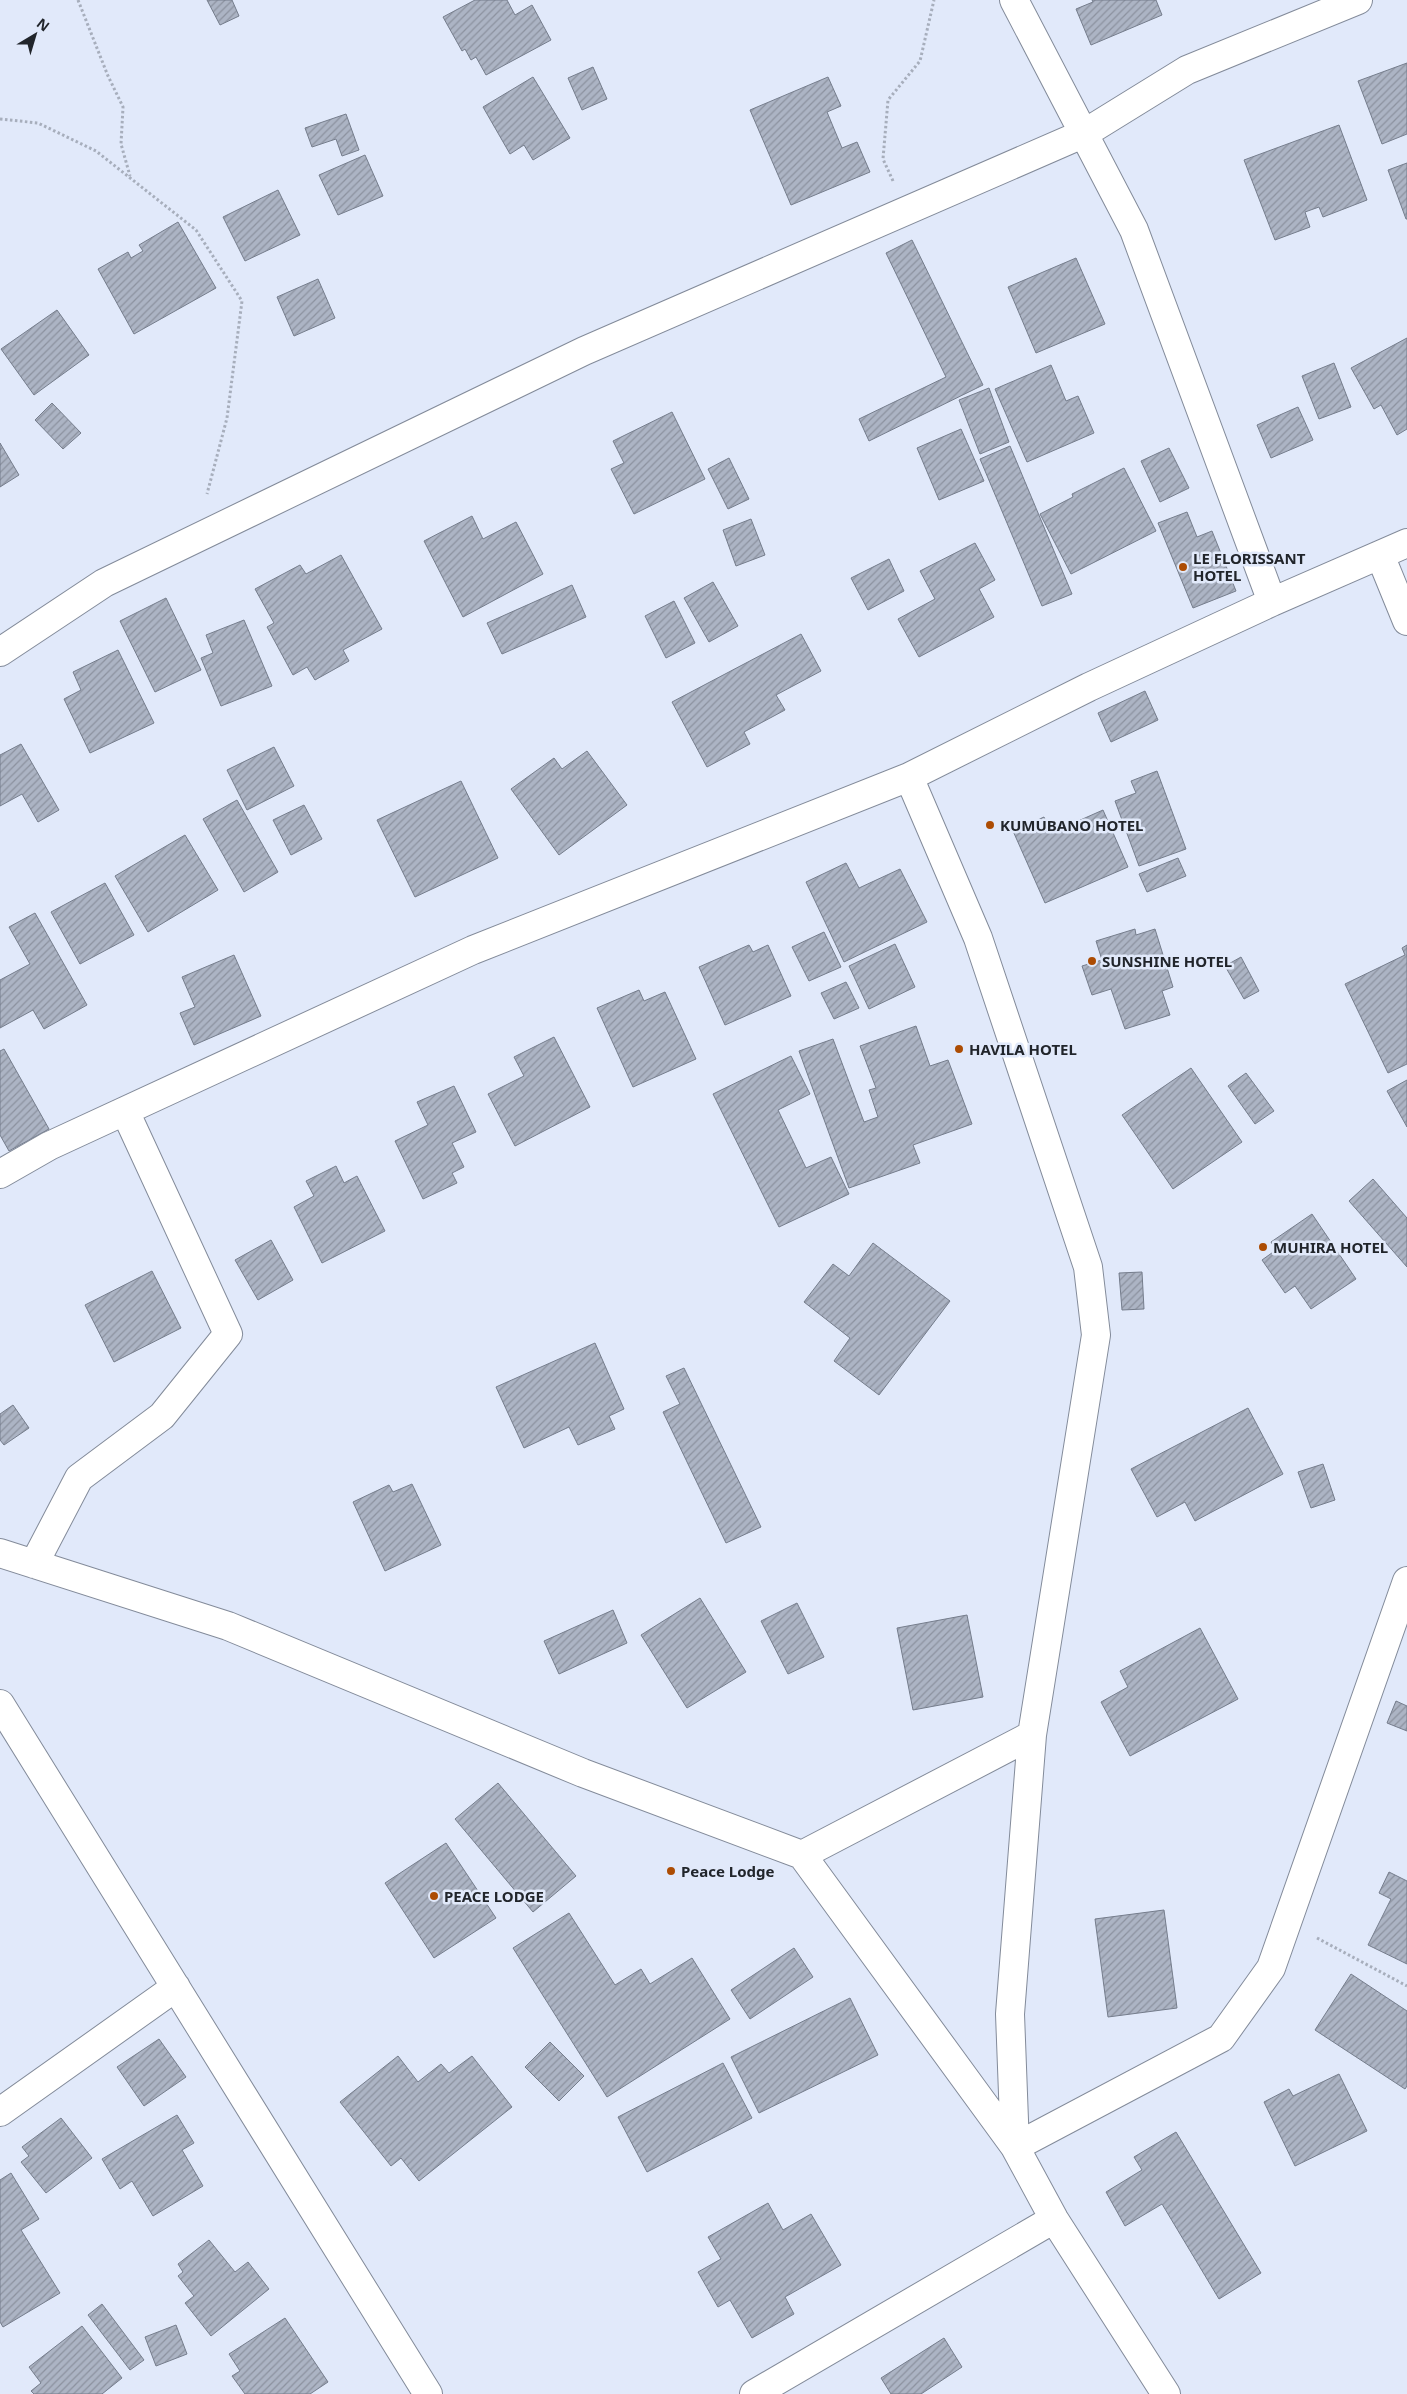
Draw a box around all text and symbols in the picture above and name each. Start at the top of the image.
north arrow [10,10,60,60]
text: N [33,13,54,35]
place label: LE FLORISSANT HOTEL [1193,548,1306,585]
marker: LE FLORISSANT HOTEL [1177,561,1189,573]
place label: KUMUBANO HOTEL [1000,815,1143,835]
marker: KUMUBANO HOTEL [984,819,996,831]
place label: SUNSHINE HOTEL [1102,951,1232,971]
marker: SUNSHINE HOTEL [1086,955,1098,967]
place label: HAVILA HOTEL [969,1039,1077,1059]
marker: HAVILA HOTEL [953,1043,965,1055]
place label: MUHIRA HOTEL [1273,1237,1388,1257]
marker: MUHIRA HOTEL [1257,1241,1269,1253]
place label: Peace Lodge [681,1861,775,1881]
marker: Peace Lodge [665,1865,677,1877]
place label: PEACE LODGE [444,1886,544,1906]
marker: PEACE LODGE [428,1890,440,1902]

